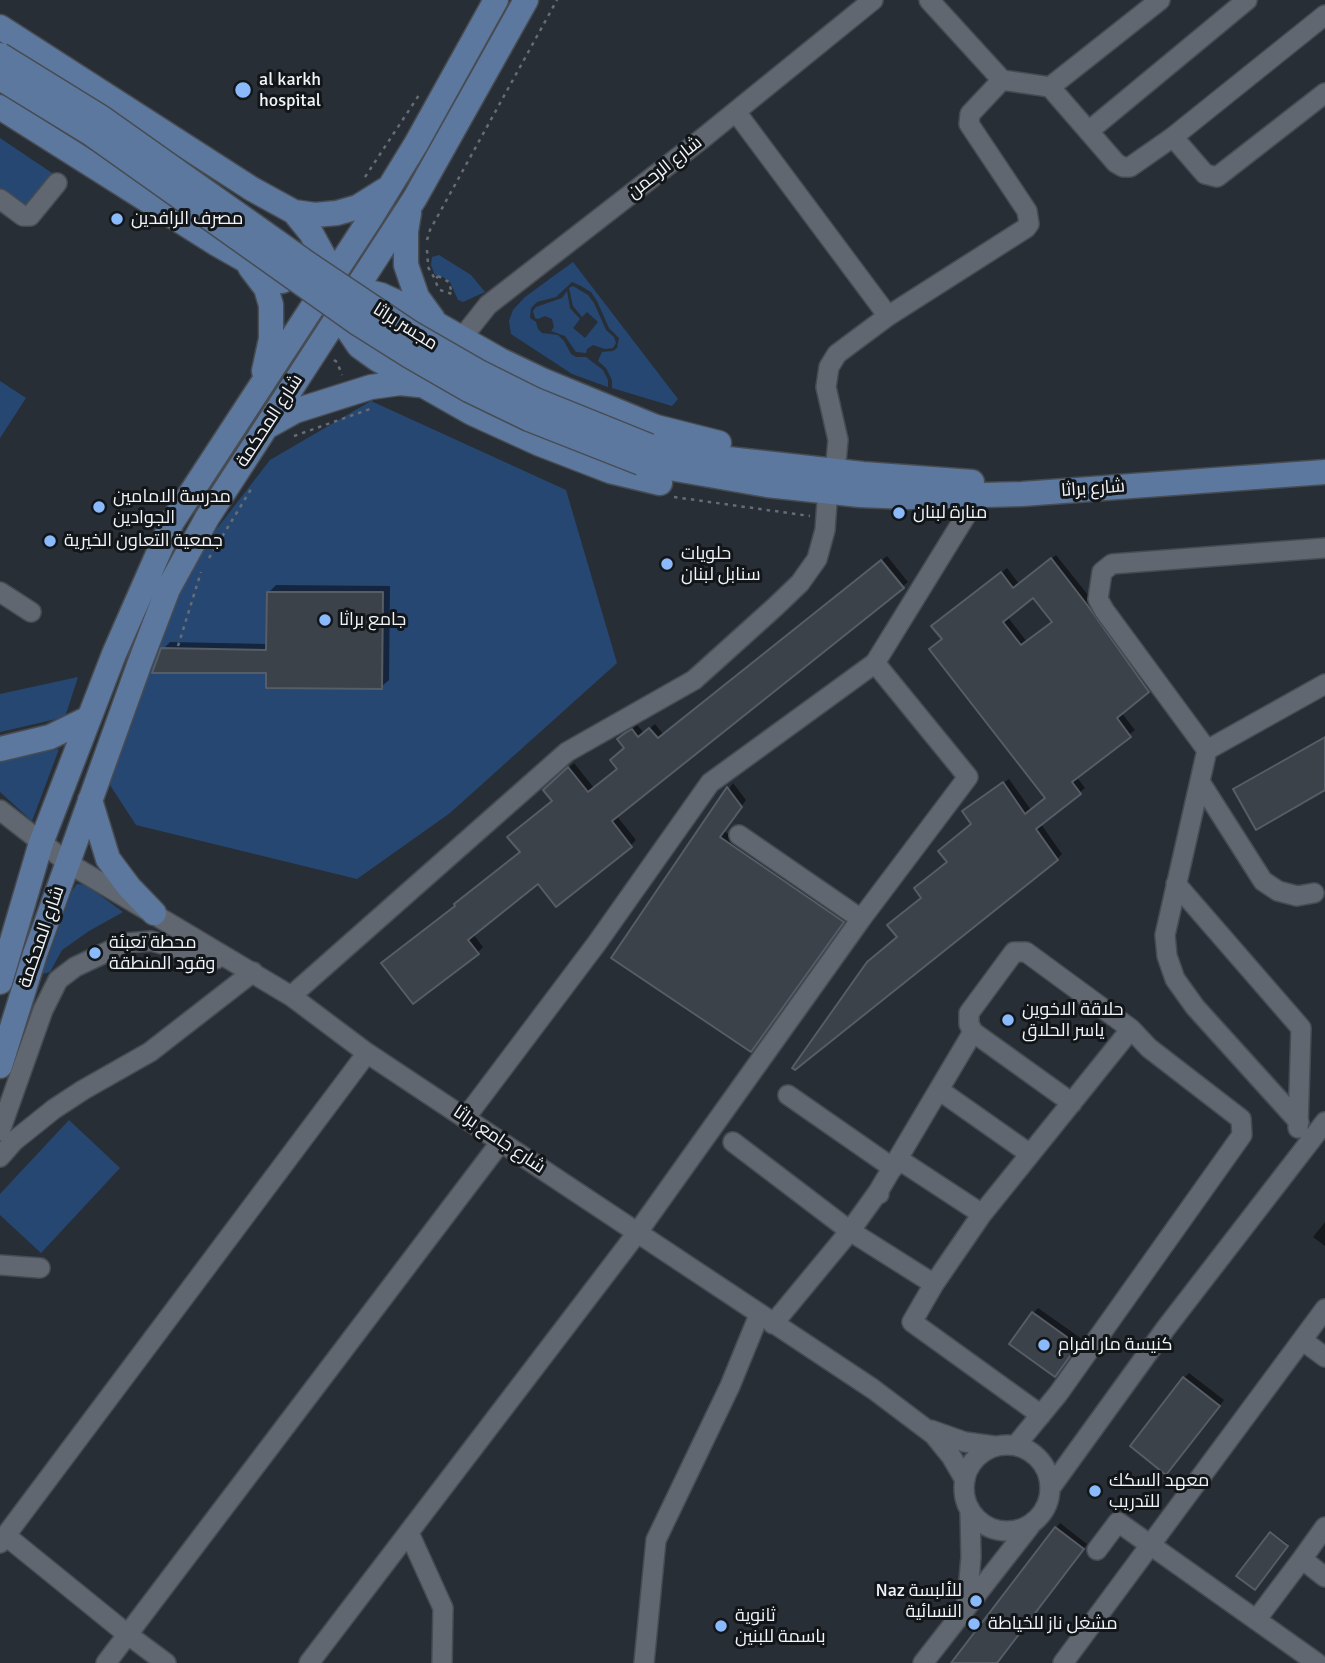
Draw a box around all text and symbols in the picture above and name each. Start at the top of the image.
place label: al karkh hospital [259,69,321,112]
marker: al karkh hospital [233,80,253,100]
street label: شارع الرحمن [623,132,707,204]
place label: مصرف الرافدين [131,208,243,230]
marker: مصرف الرافدين [109,211,125,227]
street label: مجسر براثا [369,299,441,355]
street label: شارع المحكمة [232,371,308,471]
street label: شارع براثا [1060,476,1126,502]
place label: مدرسة الامامين الجوادين [113,486,231,528]
marker: مدرسة الامامين الجوادين [91,499,107,515]
place label: منارة لبنان [913,502,987,524]
marker: منارة لبنان [891,505,907,521]
place label: جمعية التعاون الخيرية [64,530,223,552]
marker: جمعية التعاون الخيرية [42,533,58,549]
place label: حلويات سنابل لبنان [681,543,761,586]
marker: حلويات سنابل لبنان [659,556,675,572]
place label: جامع براثا [339,609,406,631]
marker: جامع براثا [317,612,333,628]
street label: شارع المحكمة [15,883,69,991]
place label: محطة تعبئة وقود المنطقة [109,932,215,974]
marker: محطة تعبئة وقود المنطقة [87,945,103,961]
place label: حلاقة الاخوين ياسر الحلاق [1022,999,1124,1042]
marker: حلاقة الاخوين ياسر الحلاق [1000,1012,1016,1028]
street label: شارع جامع براثا [449,1101,549,1179]
place label: كنيسة مار افرام [1058,1334,1173,1356]
marker: كنيسة مار افرام [1036,1337,1052,1353]
place label: معهد السكك للتدريب [1109,1470,1209,1512]
marker: معهد السكك للتدريب [1087,1483,1103,1499]
place label: Naz للألبسة النسائية [875,1580,962,1622]
marker: Naz للألبسة النسائية [968,1593,984,1609]
place label: ثانوية باسمة للبنين [735,1605,825,1648]
place label: مشغل ناز للخياطة [988,1613,1118,1635]
marker: مشغل ناز للخياطة [966,1616,982,1632]
marker: ثانوية باسمة للبنين [713,1618,729,1634]

